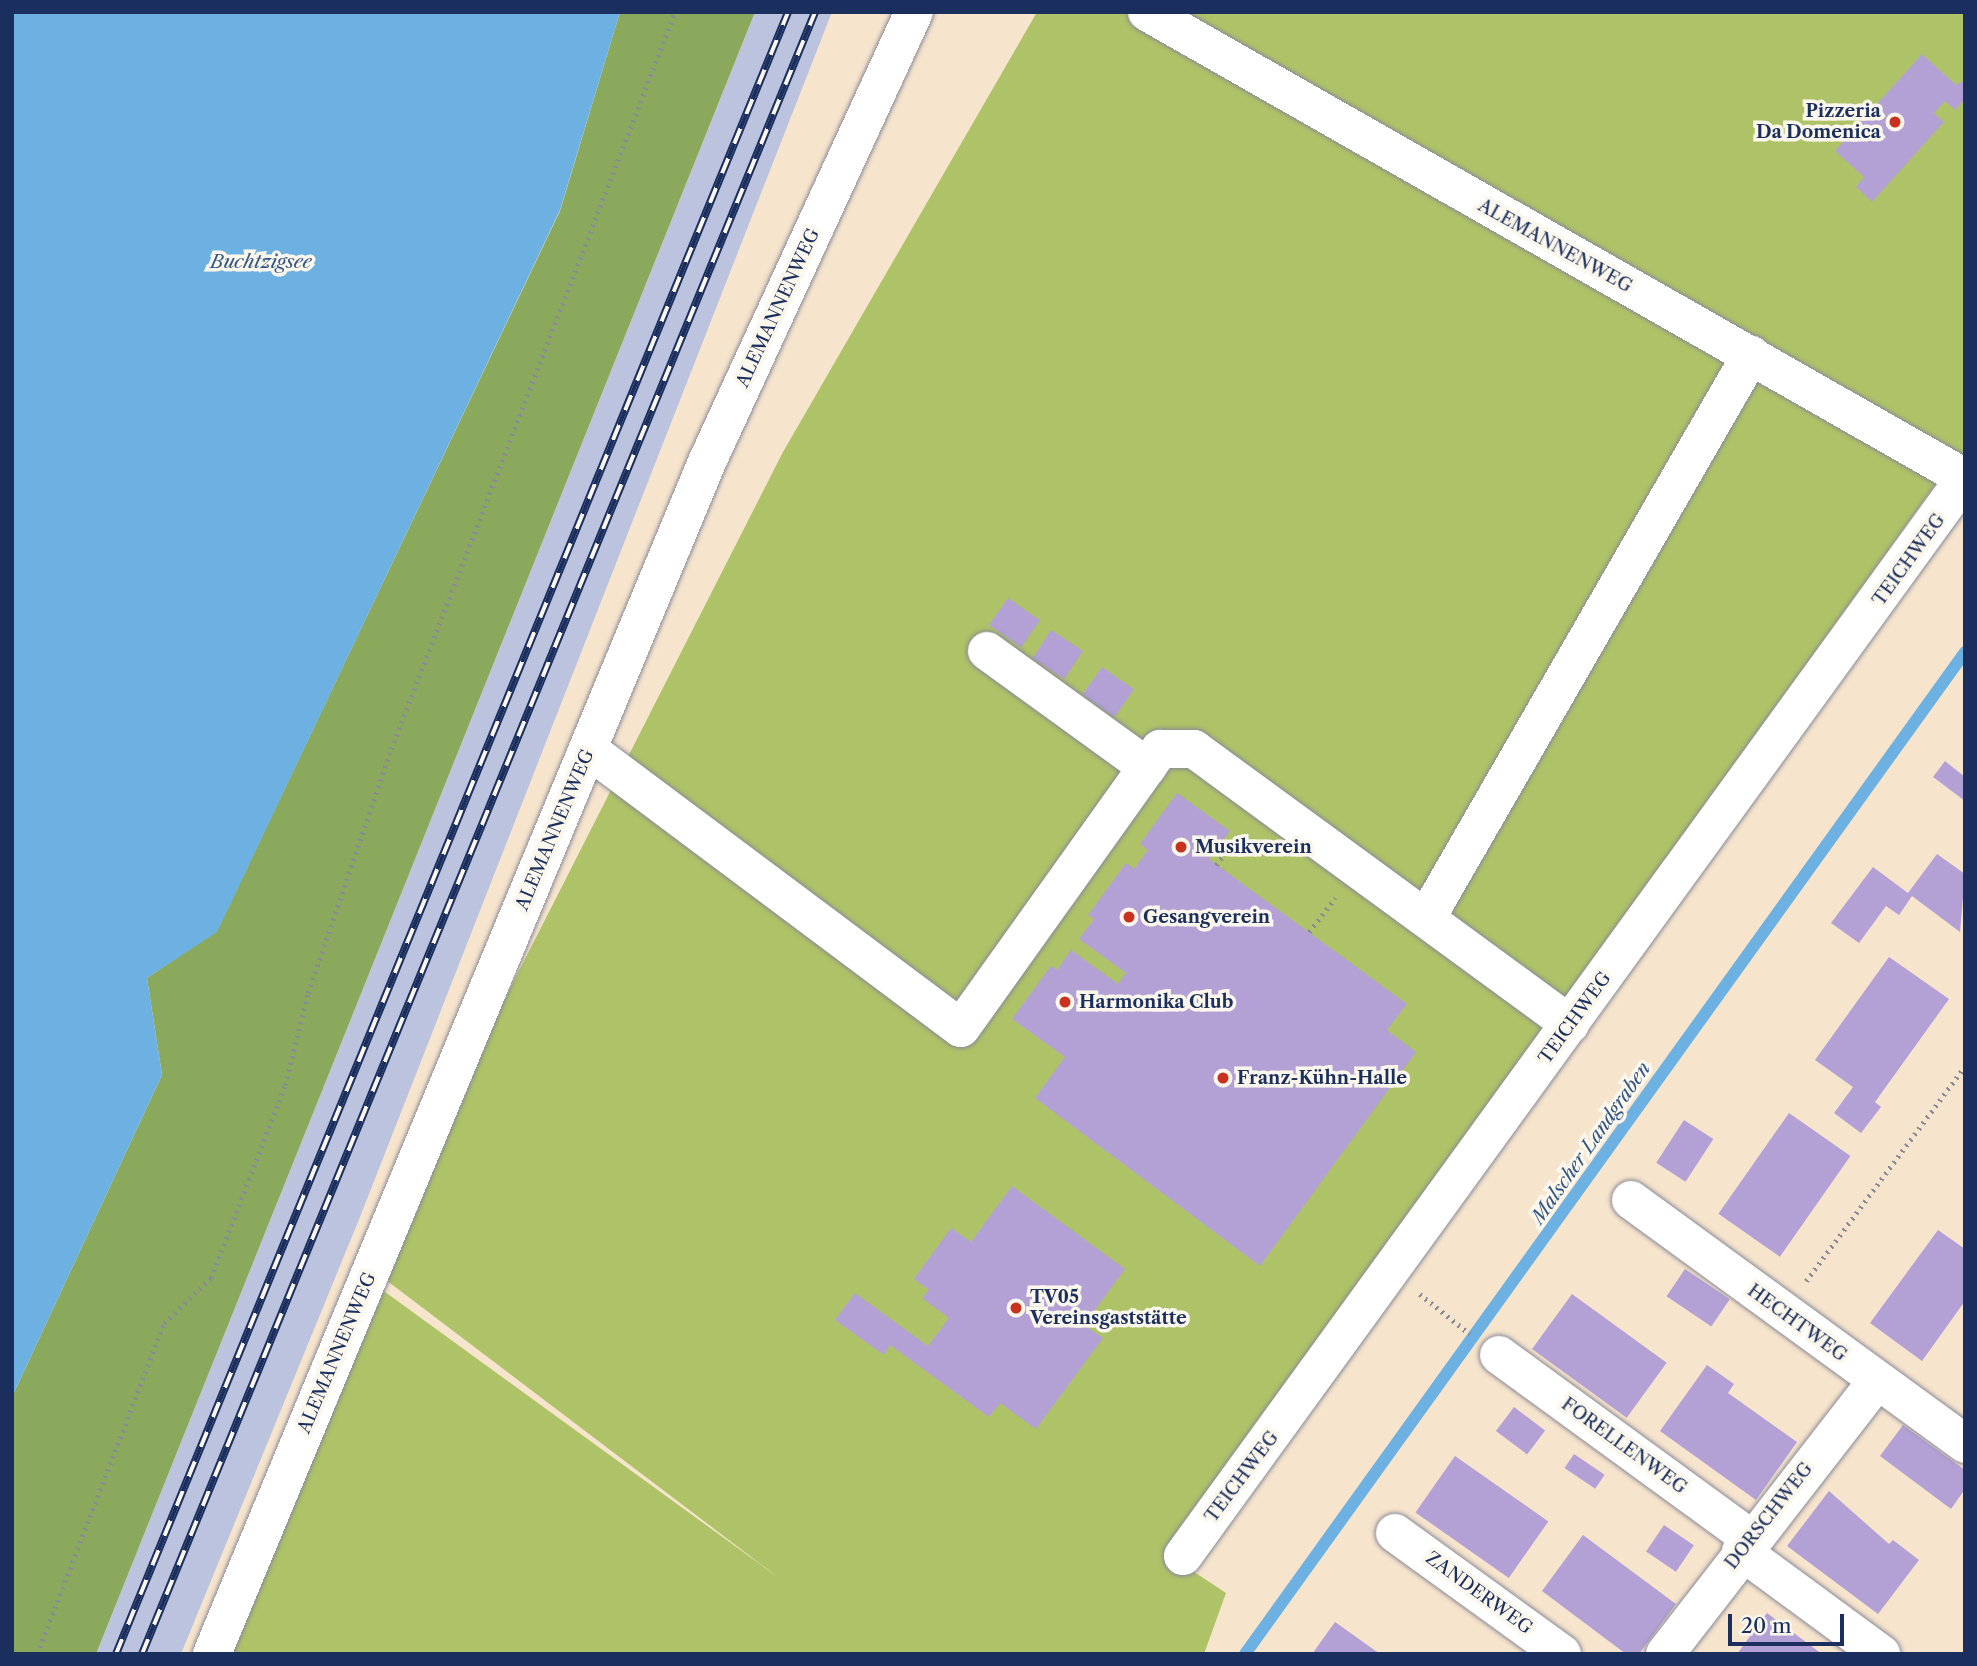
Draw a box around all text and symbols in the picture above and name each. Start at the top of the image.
place label: Pizzeria Da Domenica [1756,101,1881,144]
marker: Pizzeria Da Domenica [1887,114,1903,130]
street label: ALEMANNENWEG [1474,195,1636,297]
street label: ALEMANNENWEG [732,225,824,391]
water label: Buchtzigsee [210,251,312,273]
street label: TEICHWEG [1868,510,1950,610]
street label: ALEMANNENWEG [511,746,599,914]
place label: Musikverein [1195,836,1312,858]
marker: Musikverein [1173,839,1189,855]
place label: Gesangverein [1143,906,1270,928]
marker: Gesangverein [1121,909,1137,925]
street label: TEICHWEG [1534,968,1616,1068]
place label: Harmonika Club [1079,991,1234,1013]
marker: Harmonika Club [1057,994,1073,1010]
water label: Malscher Landgraben [1527,1058,1655,1228]
place label: Franz-Kühn-Halle [1237,1067,1407,1089]
marker: Franz-Kühn-Halle [1215,1070,1231,1086]
street label: ALEMANNENWEG [293,1269,381,1437]
street label: HECHTWEG [1743,1280,1851,1366]
place label: TV05 Vereinsgaststätte [1030,1287,1187,1330]
marker: TV05 Vereinsgaststätte [1008,1300,1024,1316]
street label: FORELLENWEG [1557,1393,1691,1499]
street label: TEICHWEG [1201,1427,1283,1527]
street label: DORSCHWEG [1721,1458,1817,1574]
street label: ZANDERWEG [1422,1547,1536,1639]
scale bar [1732,1600,1848,1644]
text: 20 m [1741,1613,1792,1638]

